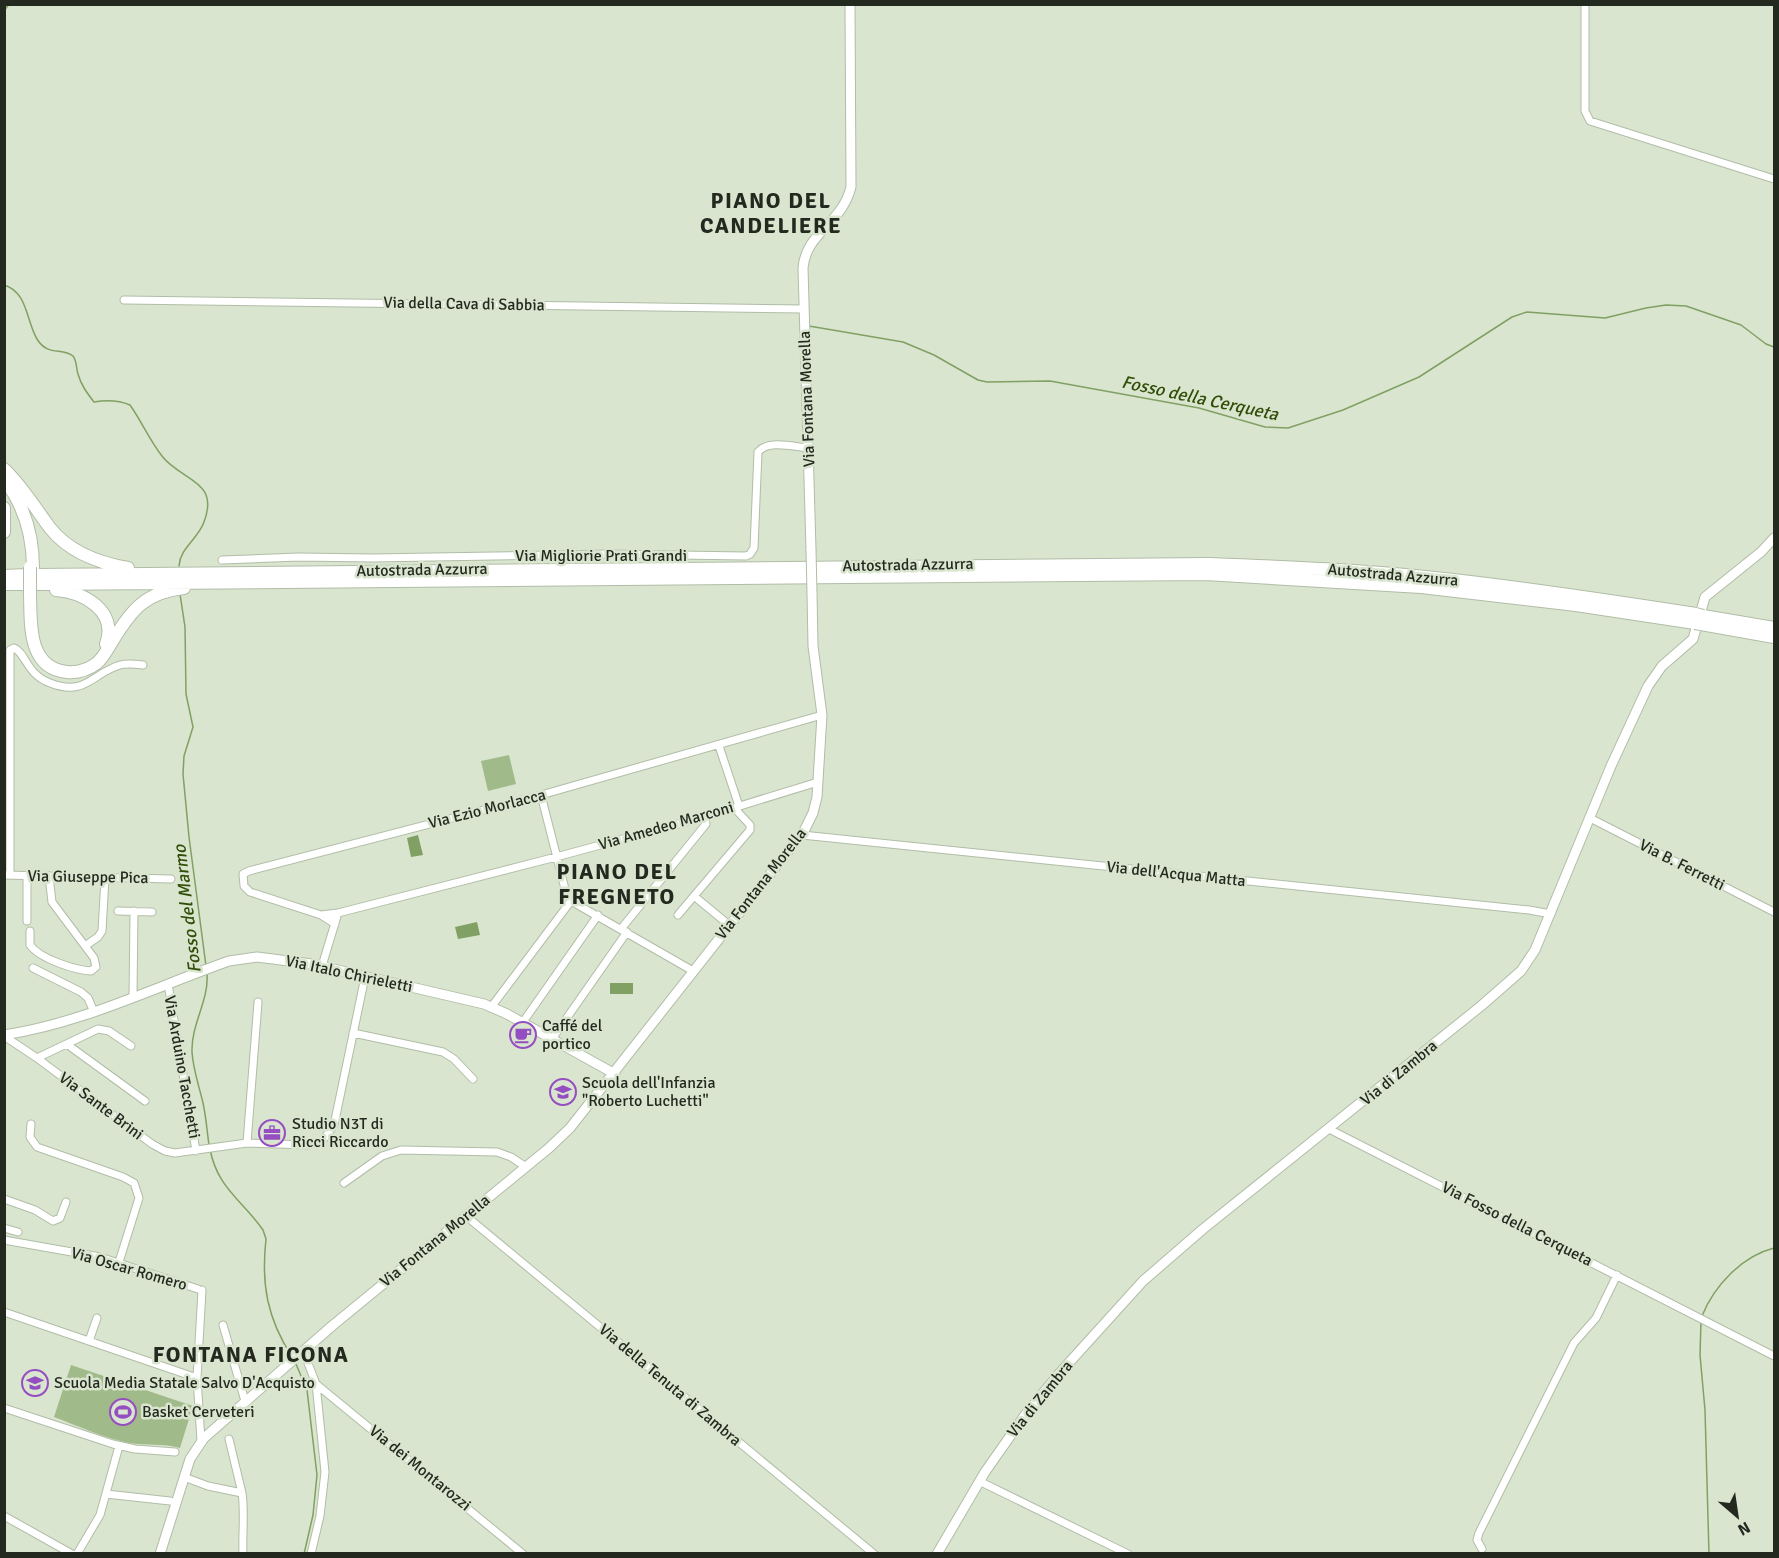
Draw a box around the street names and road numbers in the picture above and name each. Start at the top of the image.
street label: Via della Cava di Sabbia [383,293,545,315]
street label: Via Fontana Morella [795,331,819,467]
street label: Via Migliorie Prati Grandi [515,546,687,566]
street label: Autostrada Azzurra [842,554,974,576]
street label: Autostrada Azzurra [356,559,488,581]
street label: Autostrada Azzurra [1327,559,1459,591]
street label: Via Ezio Morlacca [426,785,548,833]
street label: Via Amedeo Marconi [596,797,736,855]
street label: Via Fontana Morella [711,824,811,944]
street label: Via B. Ferretti [1636,835,1728,895]
street label: Via dell'Acqua Matta [1105,857,1247,891]
street label: Via Giuseppe Pica [27,866,149,888]
street label: Via Italo Chirieletti [284,951,414,997]
street label: Via Arduino Tacchetti [160,994,204,1140]
street label: Via di Zambra [1356,1036,1442,1110]
street label: Via Sante Brini [55,1068,147,1144]
street label: Via Fosso della Cerqueta [1438,1177,1596,1271]
street label: Via Fontana Morella [376,1190,494,1292]
street label: Via Oscar Romero [69,1243,189,1295]
street label: Via della Tenuta di Zambra [595,1319,745,1451]
street label: Via di Zambra [1003,1356,1077,1442]
street label: Via dei Montarozzi [365,1421,475,1515]

